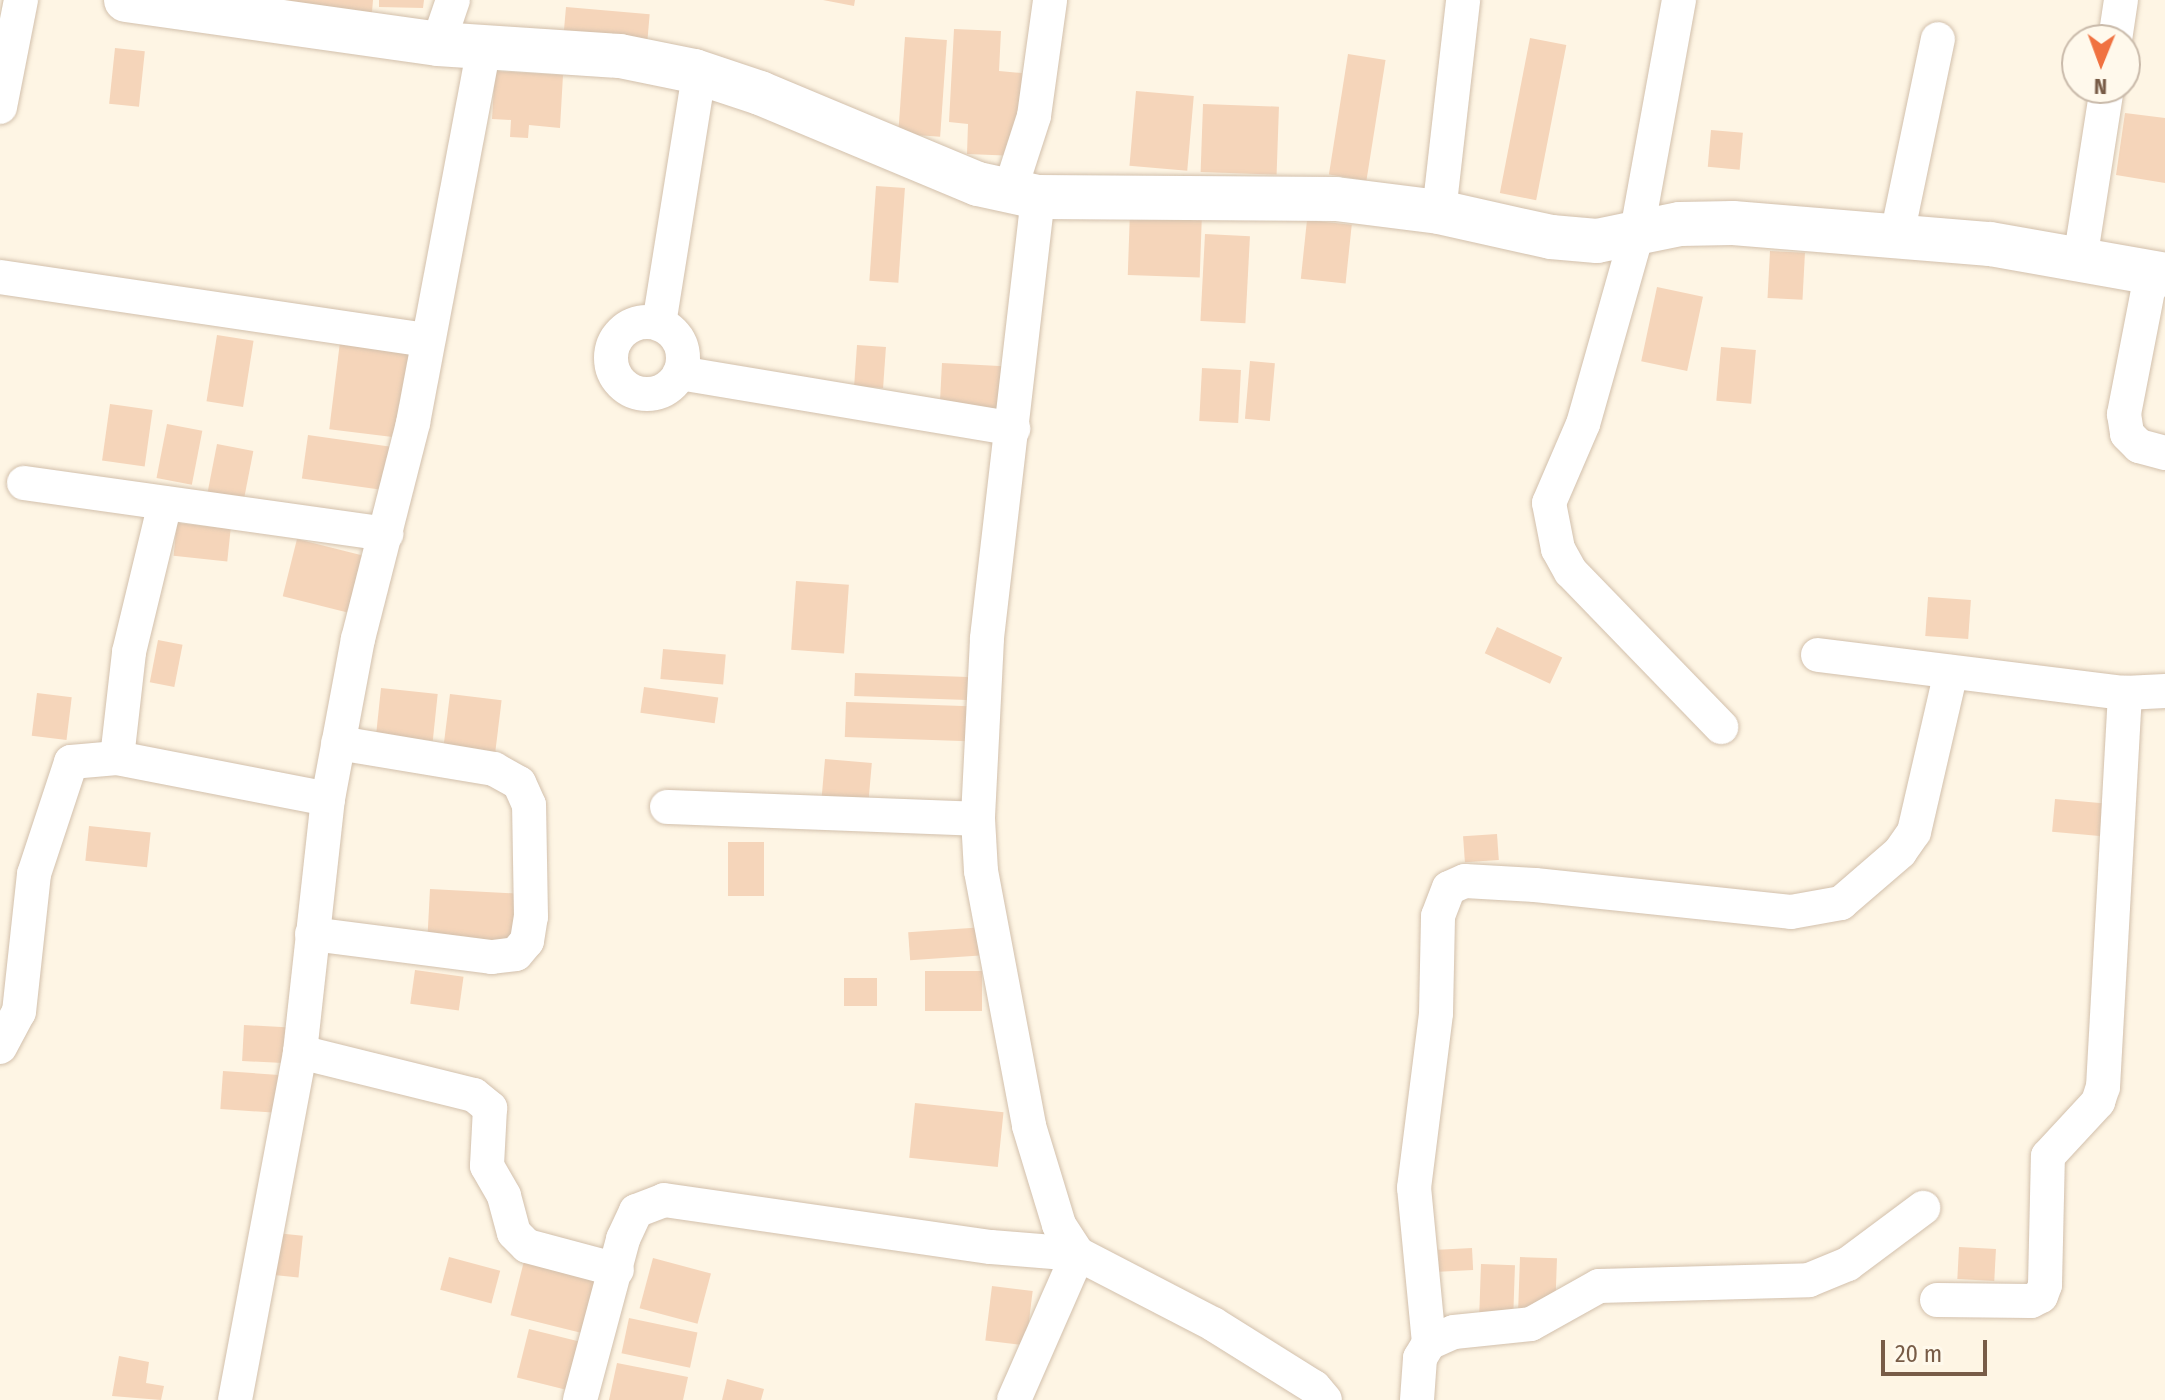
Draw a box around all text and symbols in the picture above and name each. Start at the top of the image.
north arrow [2061,24,2141,104]
text: N [2094,73,2107,100]
scale bar [1885,1324,1991,1374]
text: 20 m [1895,1340,1942,1368]

